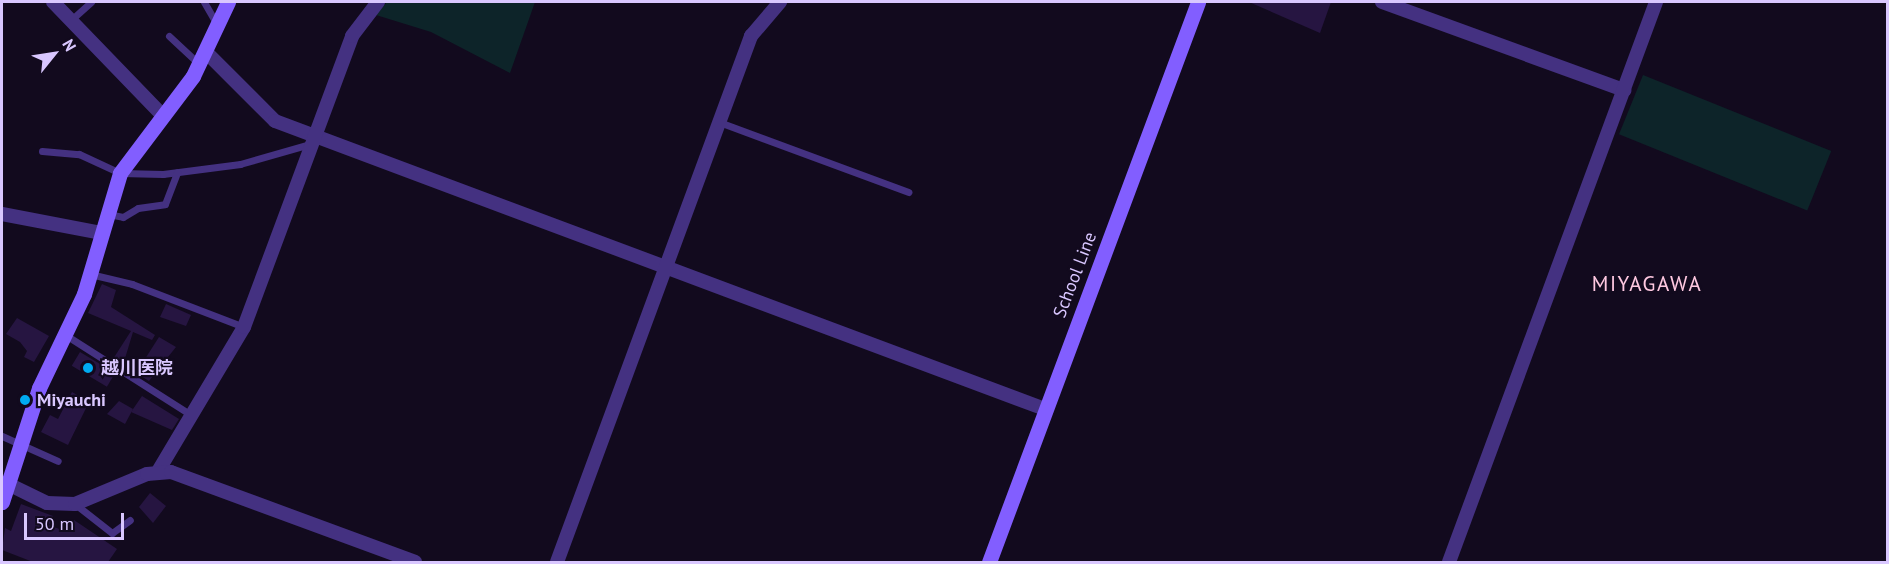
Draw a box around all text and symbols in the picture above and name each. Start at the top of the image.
north arrow [24,24,84,84]
text: N [58,35,81,55]
street label: School Line [1049,229,1101,321]
district label: MIYAGAWA [1592,271,1702,297]
place label: 越川医院 [101,357,173,379]
marker: 越川医院 [79,359,97,377]
place label: Miyauchi [37,389,106,411]
marker: Miyauchi [18,393,32,407]
scale bar [27,501,128,539]
text: 50 m [35,512,74,535]

